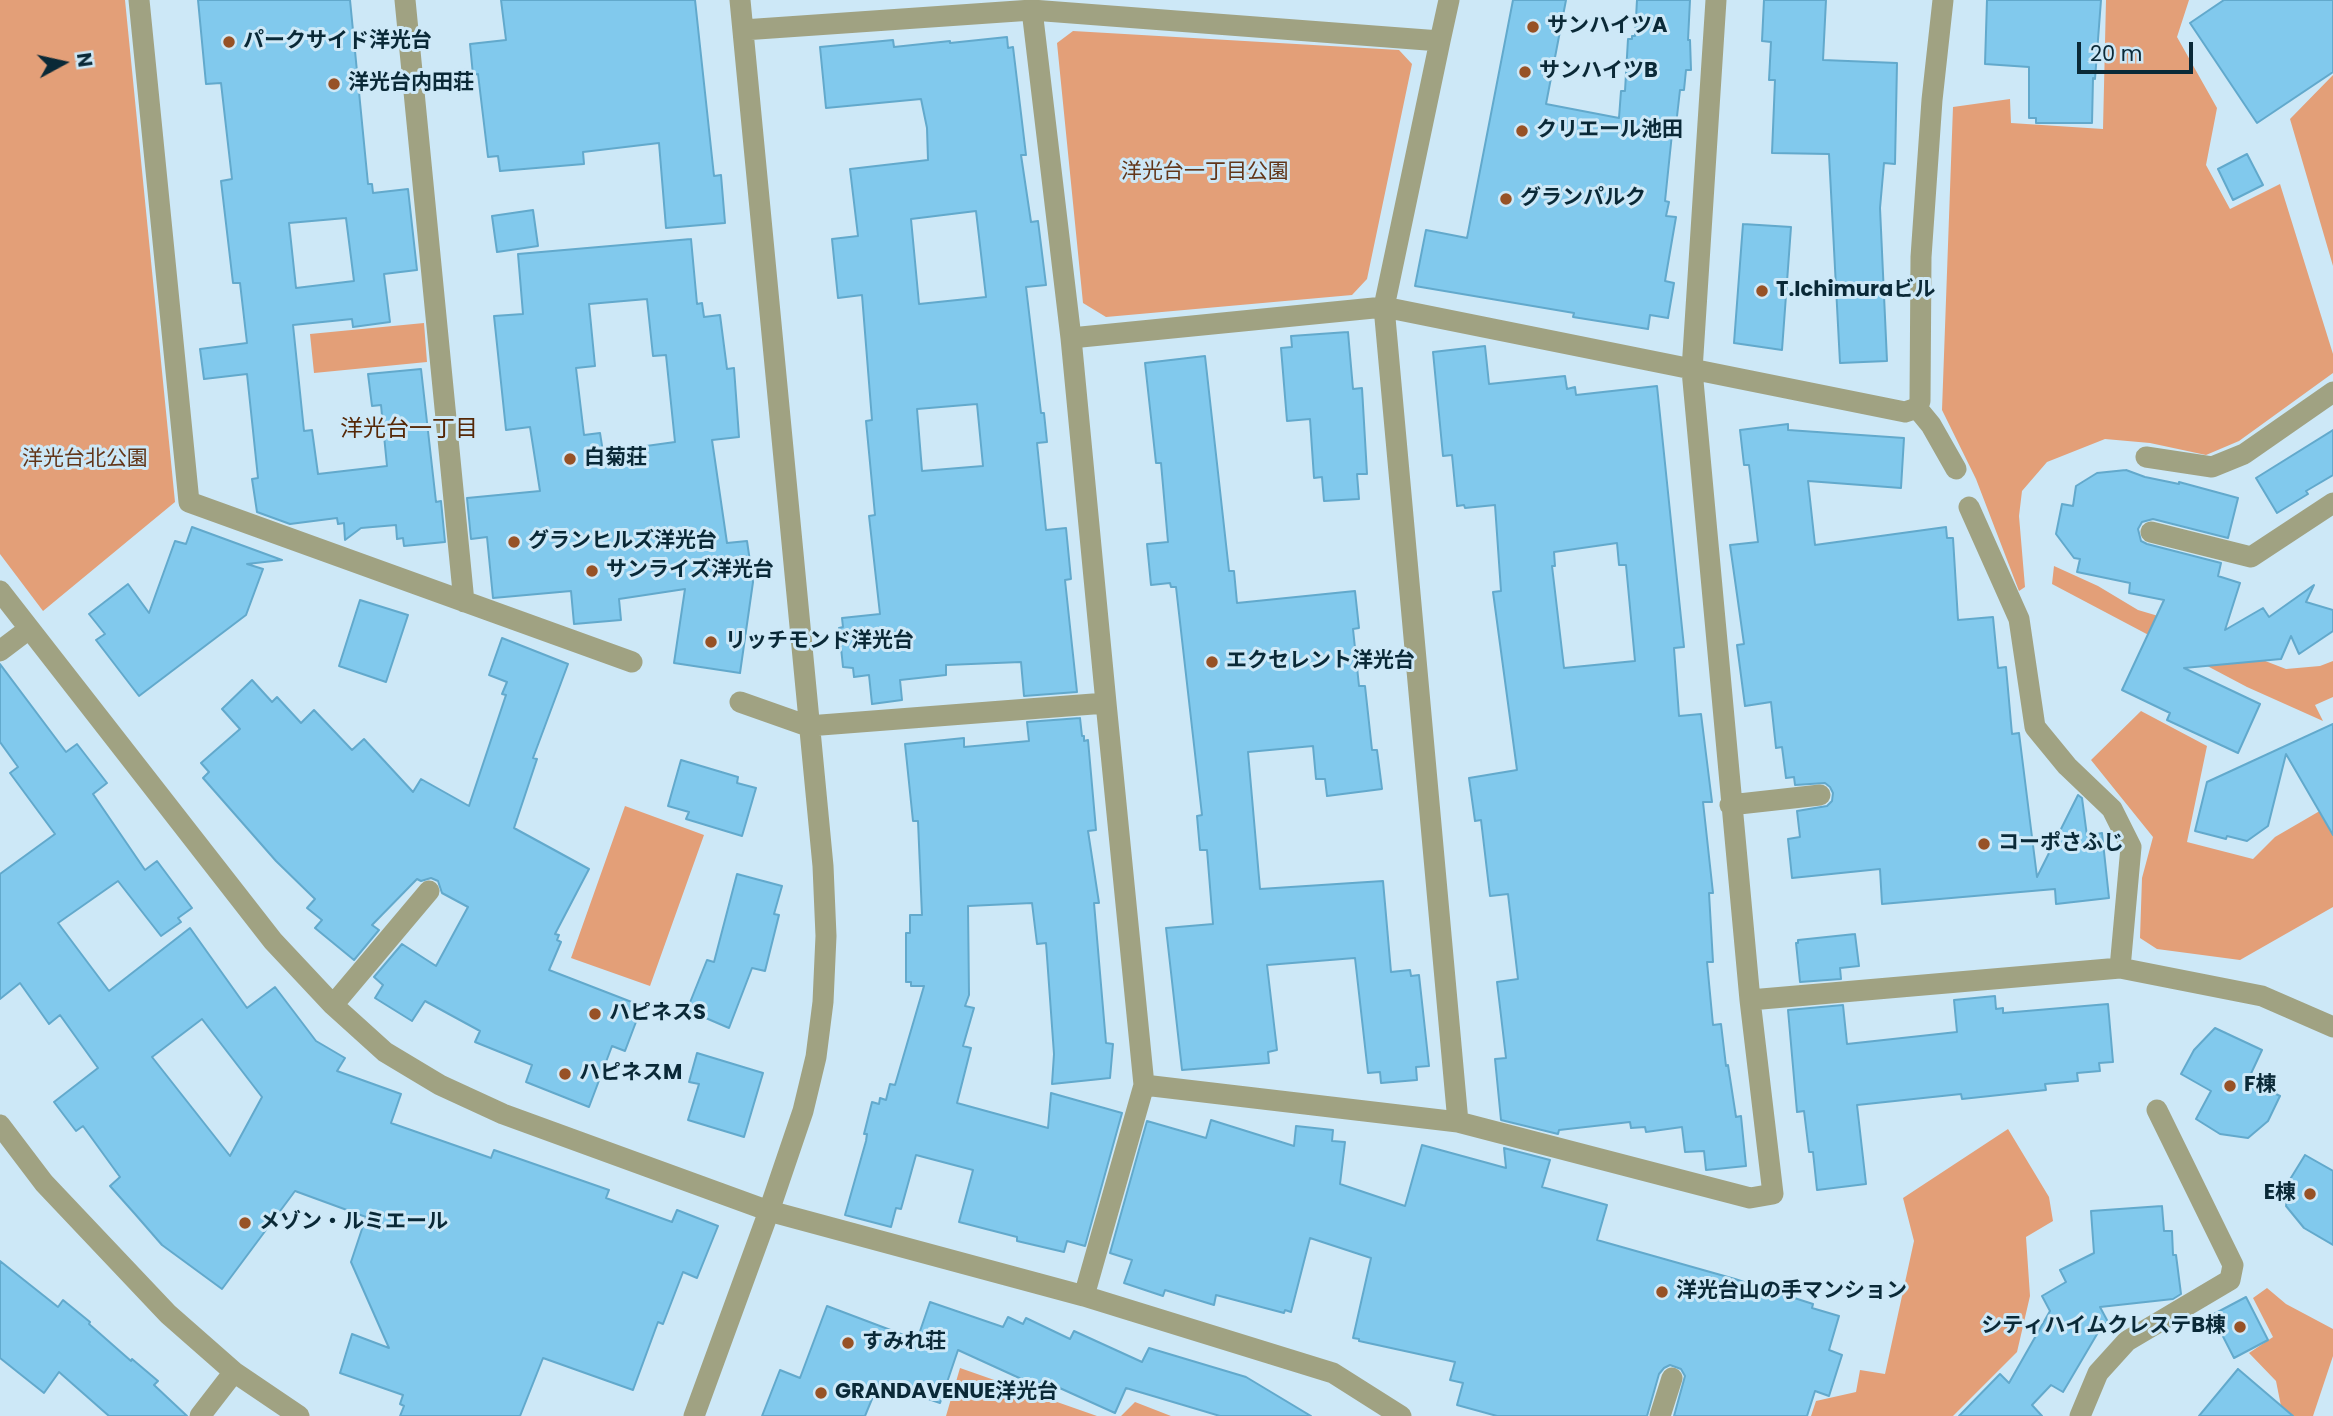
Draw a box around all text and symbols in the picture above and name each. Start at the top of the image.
place label: サンハイツA [1547,14,1667,40]
marker: サンハイツA [1525,19,1541,35]
north arrow [28,28,98,98]
scale bar [2081,28,2196,72]
place label: パークサイド洋光台 [243,29,432,55]
marker: パークサイド洋光台 [221,34,237,50]
text: 20 m [2090,39,2143,68]
text: N [70,51,99,69]
place label: サンハイツB [1539,59,1658,85]
marker: サンハイツB [1517,64,1533,80]
place label: 洋光台内田荘 [348,71,474,97]
marker: 洋光台内田荘 [326,76,342,92]
place label: クリエール池田 [1536,118,1683,144]
marker: クリエール池田 [1514,123,1530,139]
park label: 洋光台一丁目公園 [1121,160,1289,186]
place label: グランパルク [1520,186,1646,212]
marker: グランパルク [1498,191,1514,207]
place label: T.Ichimuraビル [1776,278,1935,304]
marker: T.Ichimuraビル [1754,283,1770,299]
district label: 洋光台一丁目 [340,416,478,444]
place label: 白菊荘 [584,446,647,472]
park label: 洋光台北公園 [22,447,148,473]
marker: 白菊荘 [562,451,578,467]
place label: グランヒルズ洋光台 [528,529,717,555]
marker: グランヒルズ洋光台 [506,534,522,550]
place label: サンライズ洋光台 [606,558,774,584]
marker: サンライズ洋光台 [584,563,600,579]
place label: リッチモンド洋光台 [725,629,914,655]
marker: リッチモンド洋光台 [703,634,719,650]
place label: エクセレント洋光台 [1226,649,1415,675]
marker: エクセレント洋光台 [1204,654,1220,670]
place label: コーポさふじ [1998,831,2124,857]
marker: コーポさふじ [1976,836,1992,852]
place label: ハピネスS [609,1001,706,1027]
marker: ハピネスS [587,1006,603,1022]
place label: ハピネスM [579,1061,682,1087]
marker: ハピネスM [557,1066,573,1082]
place label: F棟 [2244,1073,2276,1099]
marker: F棟 [2222,1078,2238,1094]
place label: E棟 [2264,1181,2296,1207]
marker: E棟 [2302,1186,2318,1202]
place label: メゾン・ルミエール [259,1210,448,1236]
marker: メゾン・ルミエール [237,1215,253,1231]
place label: 洋光台山の手マンション [1676,1279,1907,1305]
marker: 洋光台山の手マンション [1654,1284,1670,1300]
place label: シティハイムクレステB棟 [1981,1314,2226,1340]
marker: シティハイムクレステB棟 [2232,1319,2248,1335]
place label: すみれ荘 [862,1330,946,1356]
marker: すみれ荘 [840,1335,856,1351]
place label: GRANDAVENUE洋光台 [835,1380,1058,1406]
marker: GRANDAVENUE洋光台 [813,1385,829,1401]

